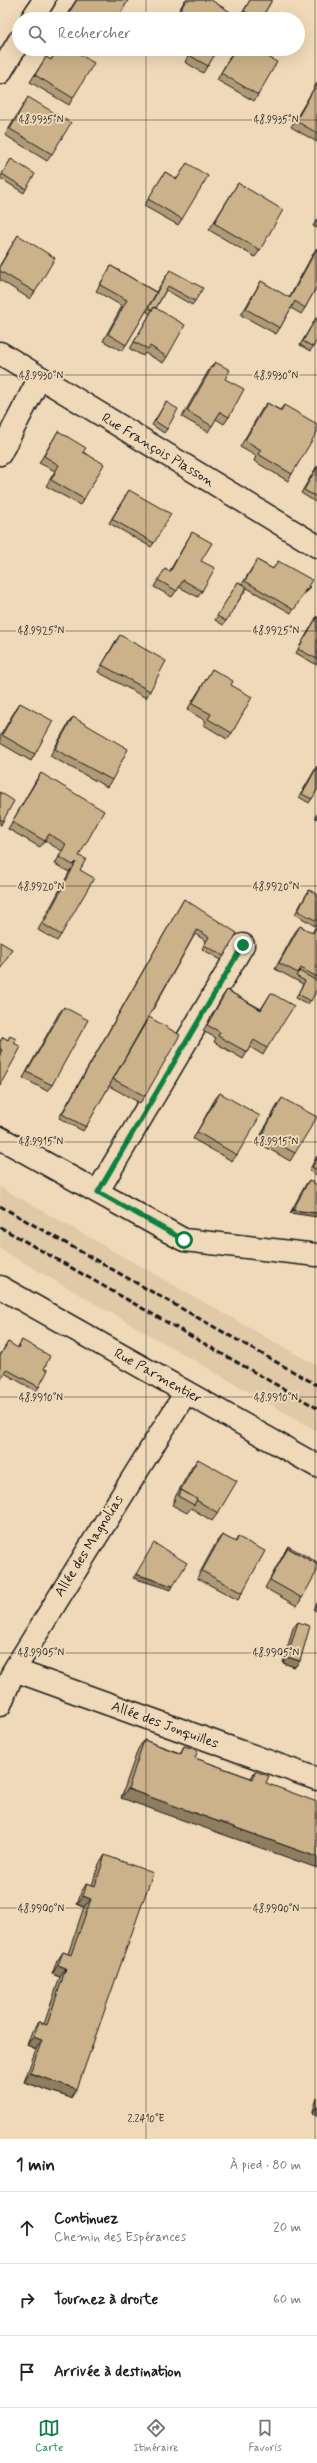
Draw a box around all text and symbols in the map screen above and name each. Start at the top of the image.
search box [12,12,305,56]
icon: search [26,23,48,45]
text: Rechercher [58,24,131,44]
text: 48.9935°N [19,113,64,127]
text: 48.9935°N [254,113,299,127]
text: 48.9930°N [19,369,63,383]
text: 48.9930°N [254,369,298,383]
street label: Rue François Plasson [98,409,218,491]
text: 48.9925°N [18,624,65,638]
text: 48.9925°N [253,624,300,638]
text: 48.9920°N [18,880,64,894]
text: 48.9920°N [253,880,299,894]
route end [234,936,252,954]
text: 48.9915°N [19,1135,64,1149]
text: 48.9915°N [254,1135,299,1149]
route start [175,1231,193,1249]
street label: Rue Parmentier [111,1344,205,1408]
text: 48.9910°N [19,1391,63,1405]
text: 48.9910°N [254,1391,298,1405]
street label: Allée des Magnolias [50,1492,128,1600]
text: 48.9905°N [18,1646,65,1660]
text: 48.9905°N [253,1646,300,1660]
street label: Allée des Jonquilles [109,1697,221,1753]
text: 48.9900°N [18,1902,64,1916]
text: 48.9900°N [253,1902,299,1916]
text: 2.2410°E [128,2112,165,2126]
text: 1 min [16,2154,55,2176]
text: À pied · 80 m [230,2157,301,2174]
text: Continuez [54,2209,118,2229]
icon: ahead [16,2217,38,2239]
text: 20 m [273,2219,301,2236]
text: Chemin des Espérances [54,2229,186,2246]
icon: right [16,2289,38,2311]
text: Tournez à droite [54,2290,158,2310]
text: 60 m [273,2291,301,2308]
icon: arrive [16,2361,38,2383]
text: Arrivée à destination [54,2362,181,2382]
tab: Carte [35,2417,63,2455]
tab: Itinéraire [133,2417,178,2455]
tab: Favoris [249,2417,282,2455]

